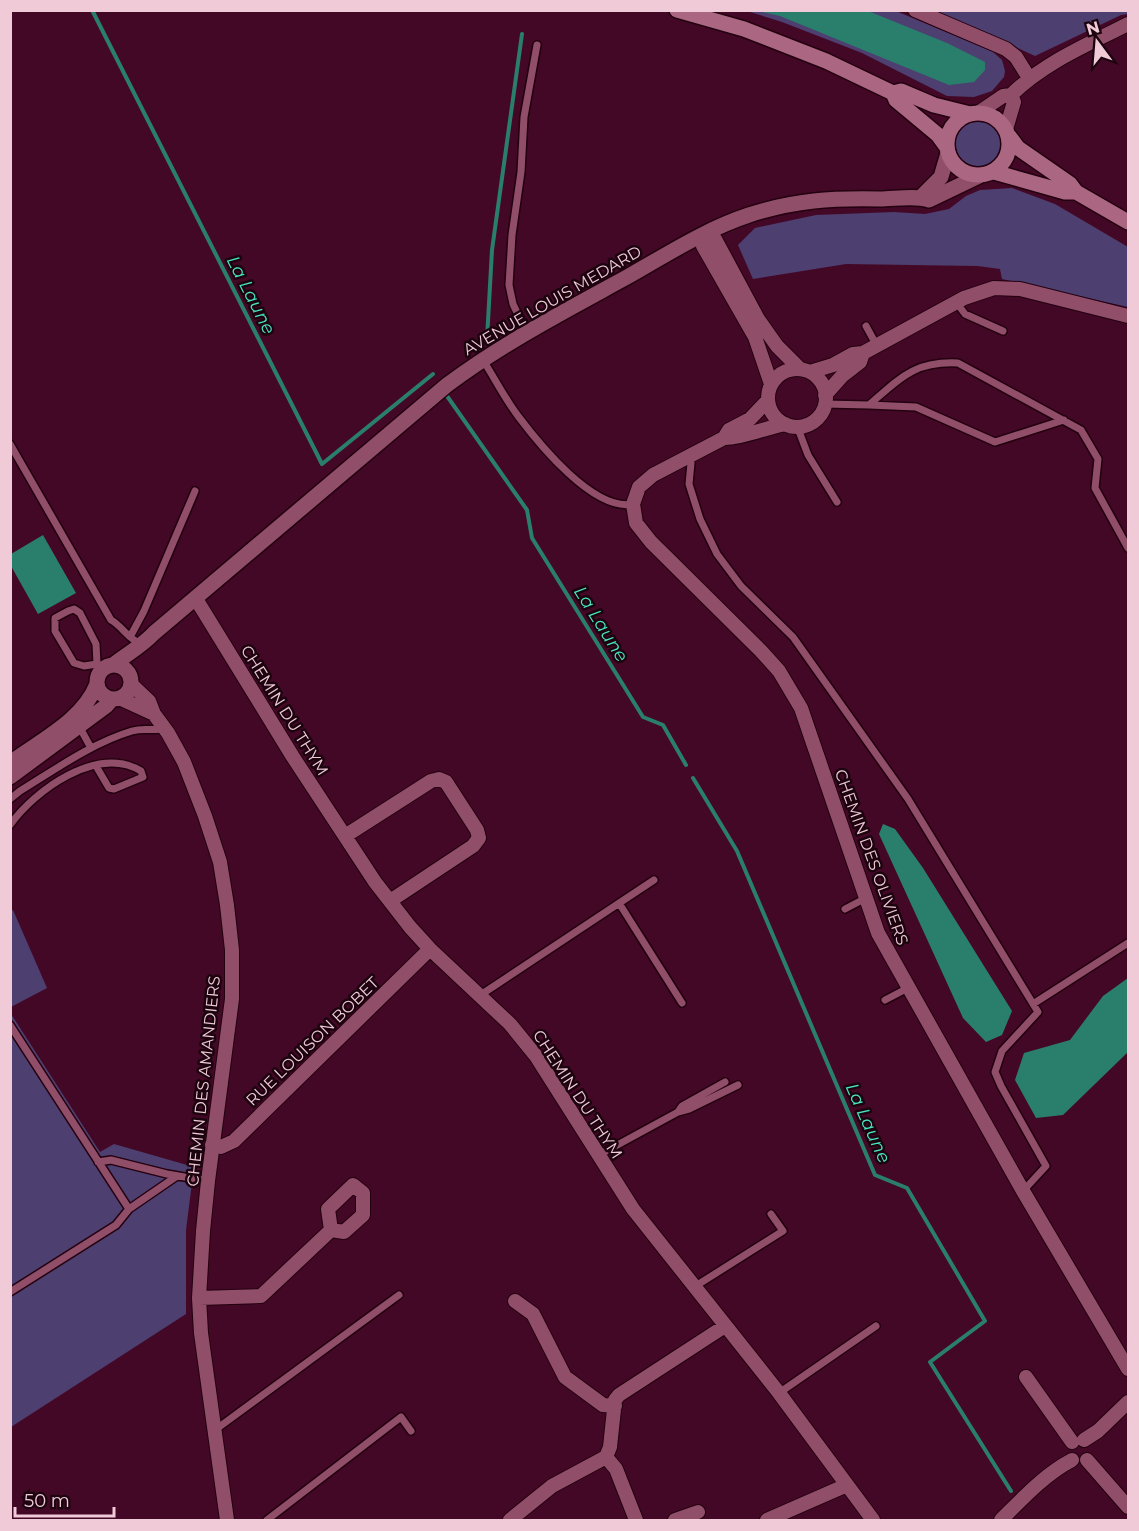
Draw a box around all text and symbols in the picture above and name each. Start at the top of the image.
north arrow [1067,12,1127,72]
text: N [1084,17,1102,39]
street label: AVENUE LOUIS MEDARD [460,242,645,359]
water label: La Laune [222,252,280,338]
water label: La Laune [569,582,633,666]
street label: CHEMIN DU THYM [237,642,332,779]
street label: CHEMIN DES OLIVIERS [831,767,912,948]
street label: RUE LOUISON BOBET [242,972,383,1110]
street label: CHEMIN DES AMANDIERS [183,975,224,1187]
street label: CHEMIN DU THYM [529,1026,626,1162]
water label: La Laune [841,1080,895,1167]
scale bar [15,1480,114,1518]
text: 50 m [24,1490,70,1512]

